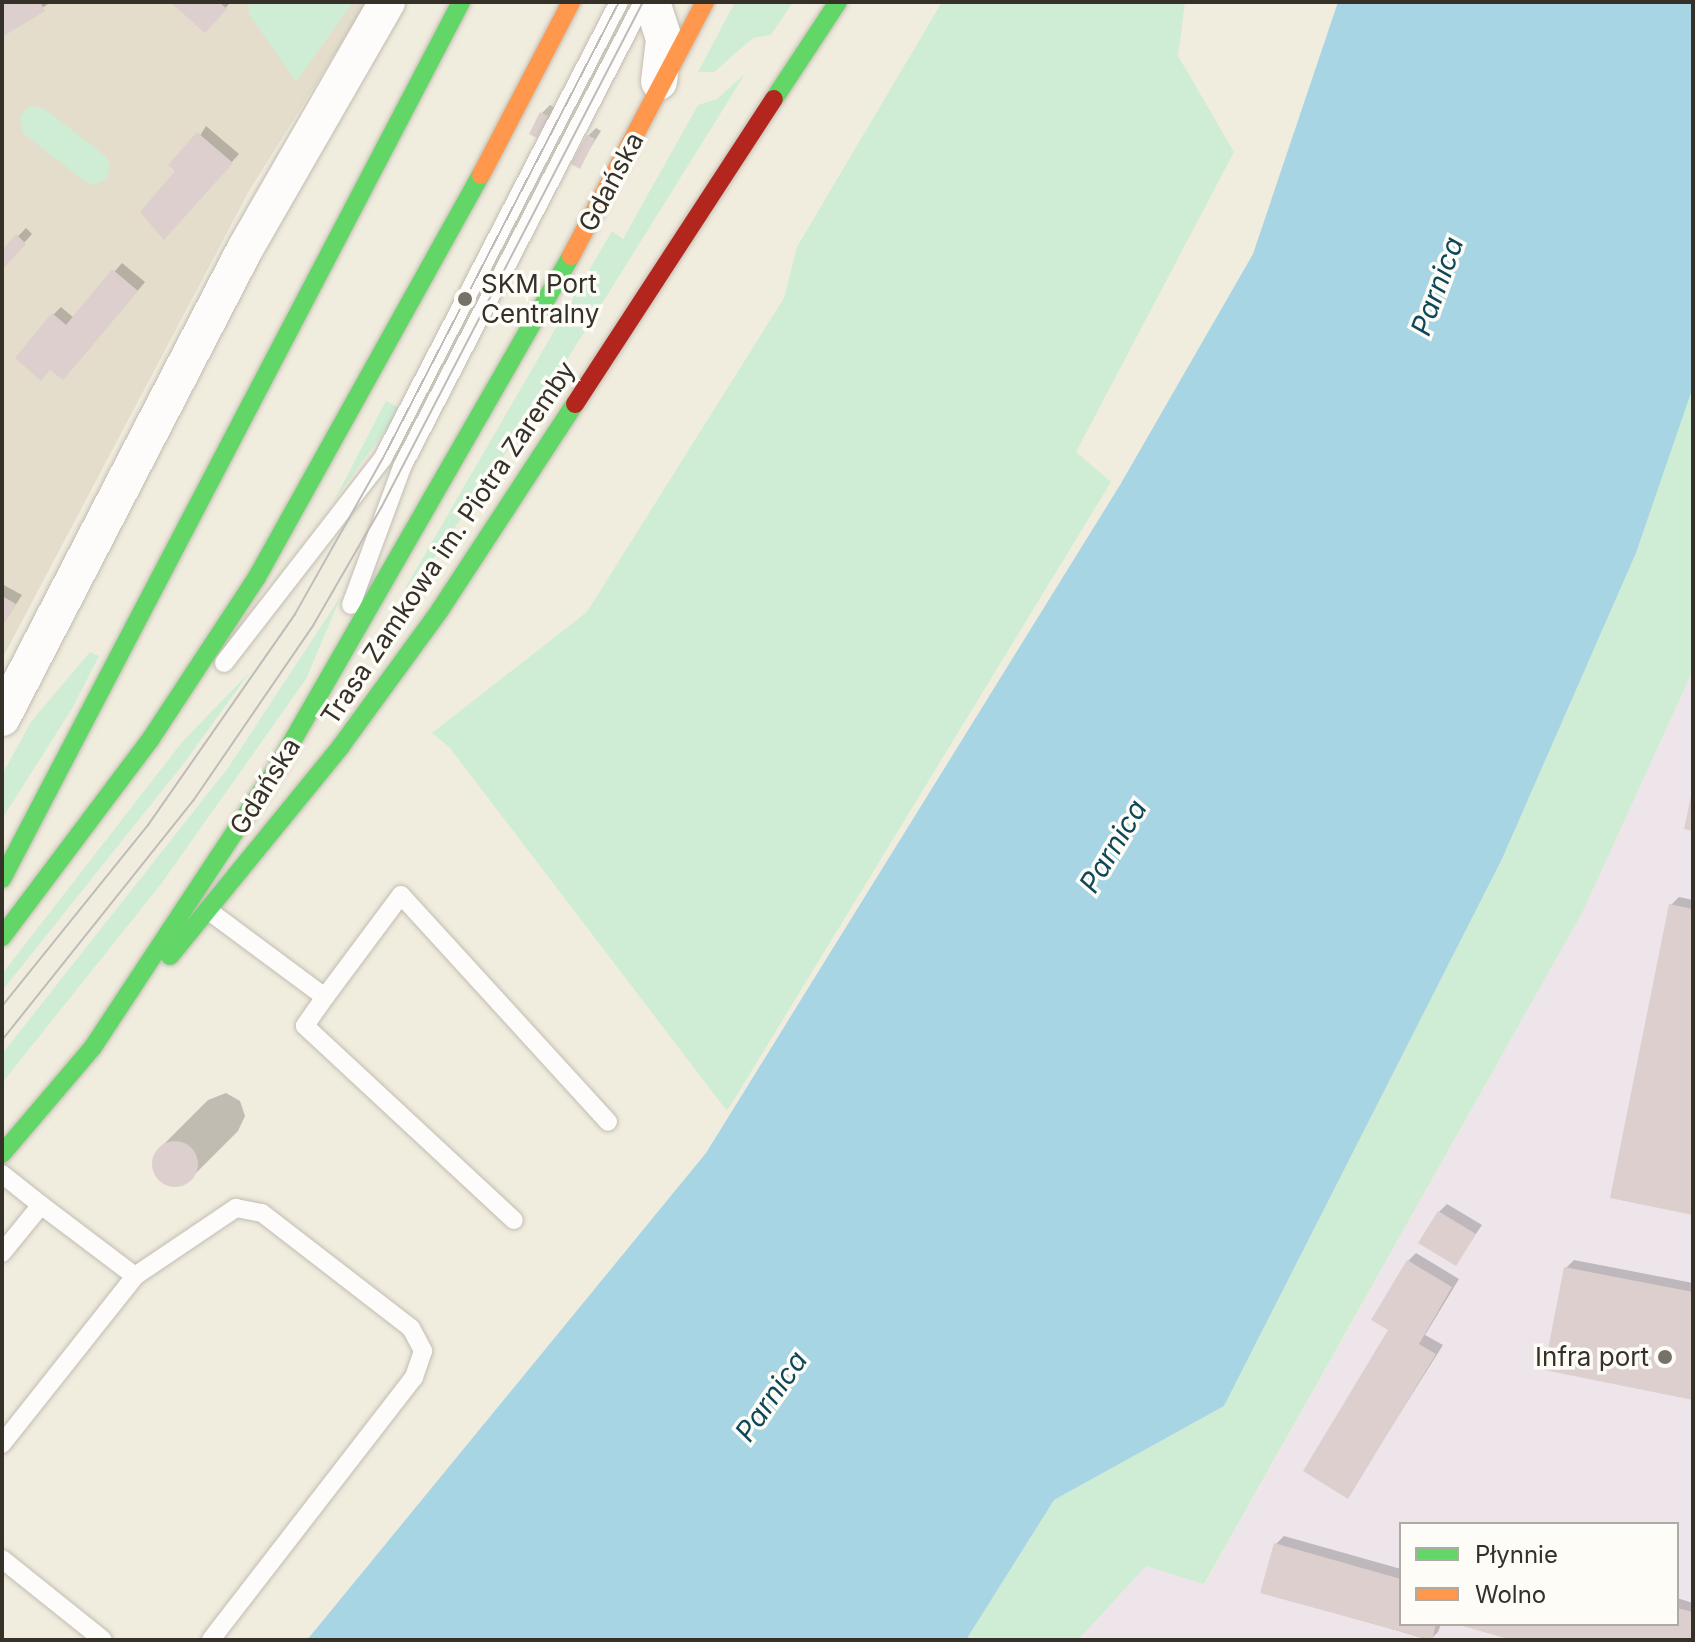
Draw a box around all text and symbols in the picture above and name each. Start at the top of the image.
street label: Gdańska [572,127,650,237]
water label: Parnica [1404,232,1470,340]
place label: SKM Port Centralny [481,268,599,330]
marker: SKM Port Centralny [456,290,474,308]
street label: Trasa Zamkowa im. Piotra Zaremby [314,355,582,731]
street label: Gdańska [223,732,307,840]
water label: Parnica [1072,793,1154,899]
place label: Infra port [1535,1341,1649,1373]
water label: Parnica [728,1344,814,1448]
marker: Infra port [1656,1348,1674,1366]
legend [1399,1522,1679,1626]
text: Płynnie [1475,1540,1558,1569]
text: Wolno [1475,1580,1546,1609]

